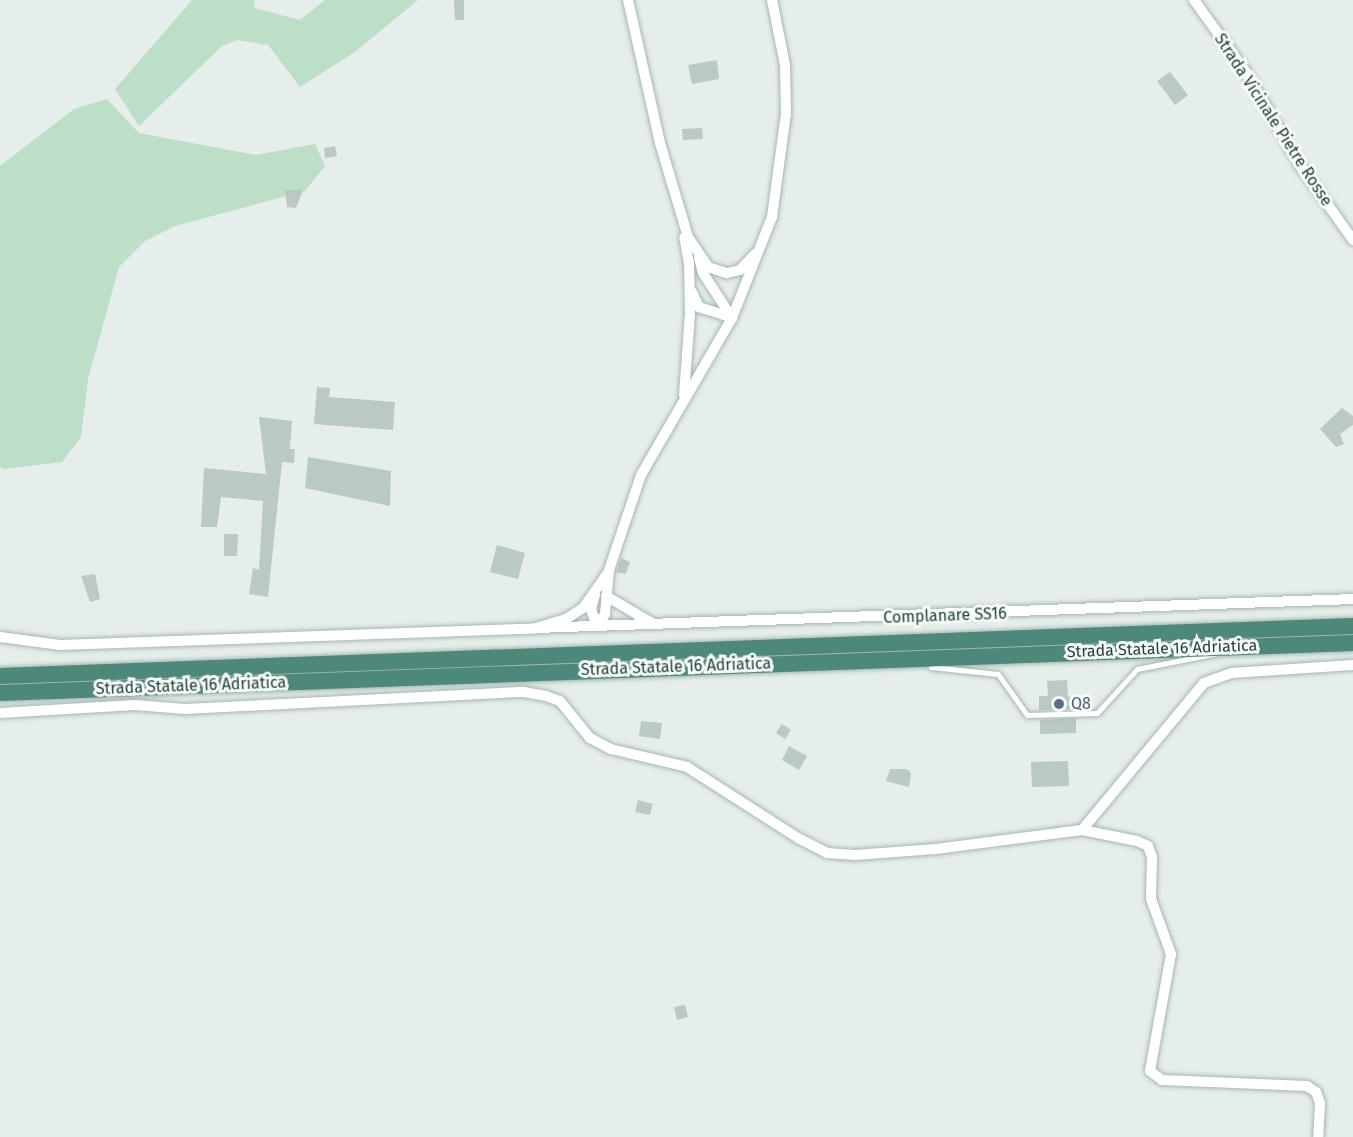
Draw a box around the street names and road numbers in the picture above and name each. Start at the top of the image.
street label: Strada Vicinale Pietre Rosse [1210,30,1336,210]
street label: Complanare SS16 [883,604,1007,628]
street label: Strada Statale 16 Adriatica [1066,636,1258,662]
street label: Strada Statale 16 Adriatica [580,654,772,680]
street label: Strada Statale 16 Adriatica [95,673,287,699]

